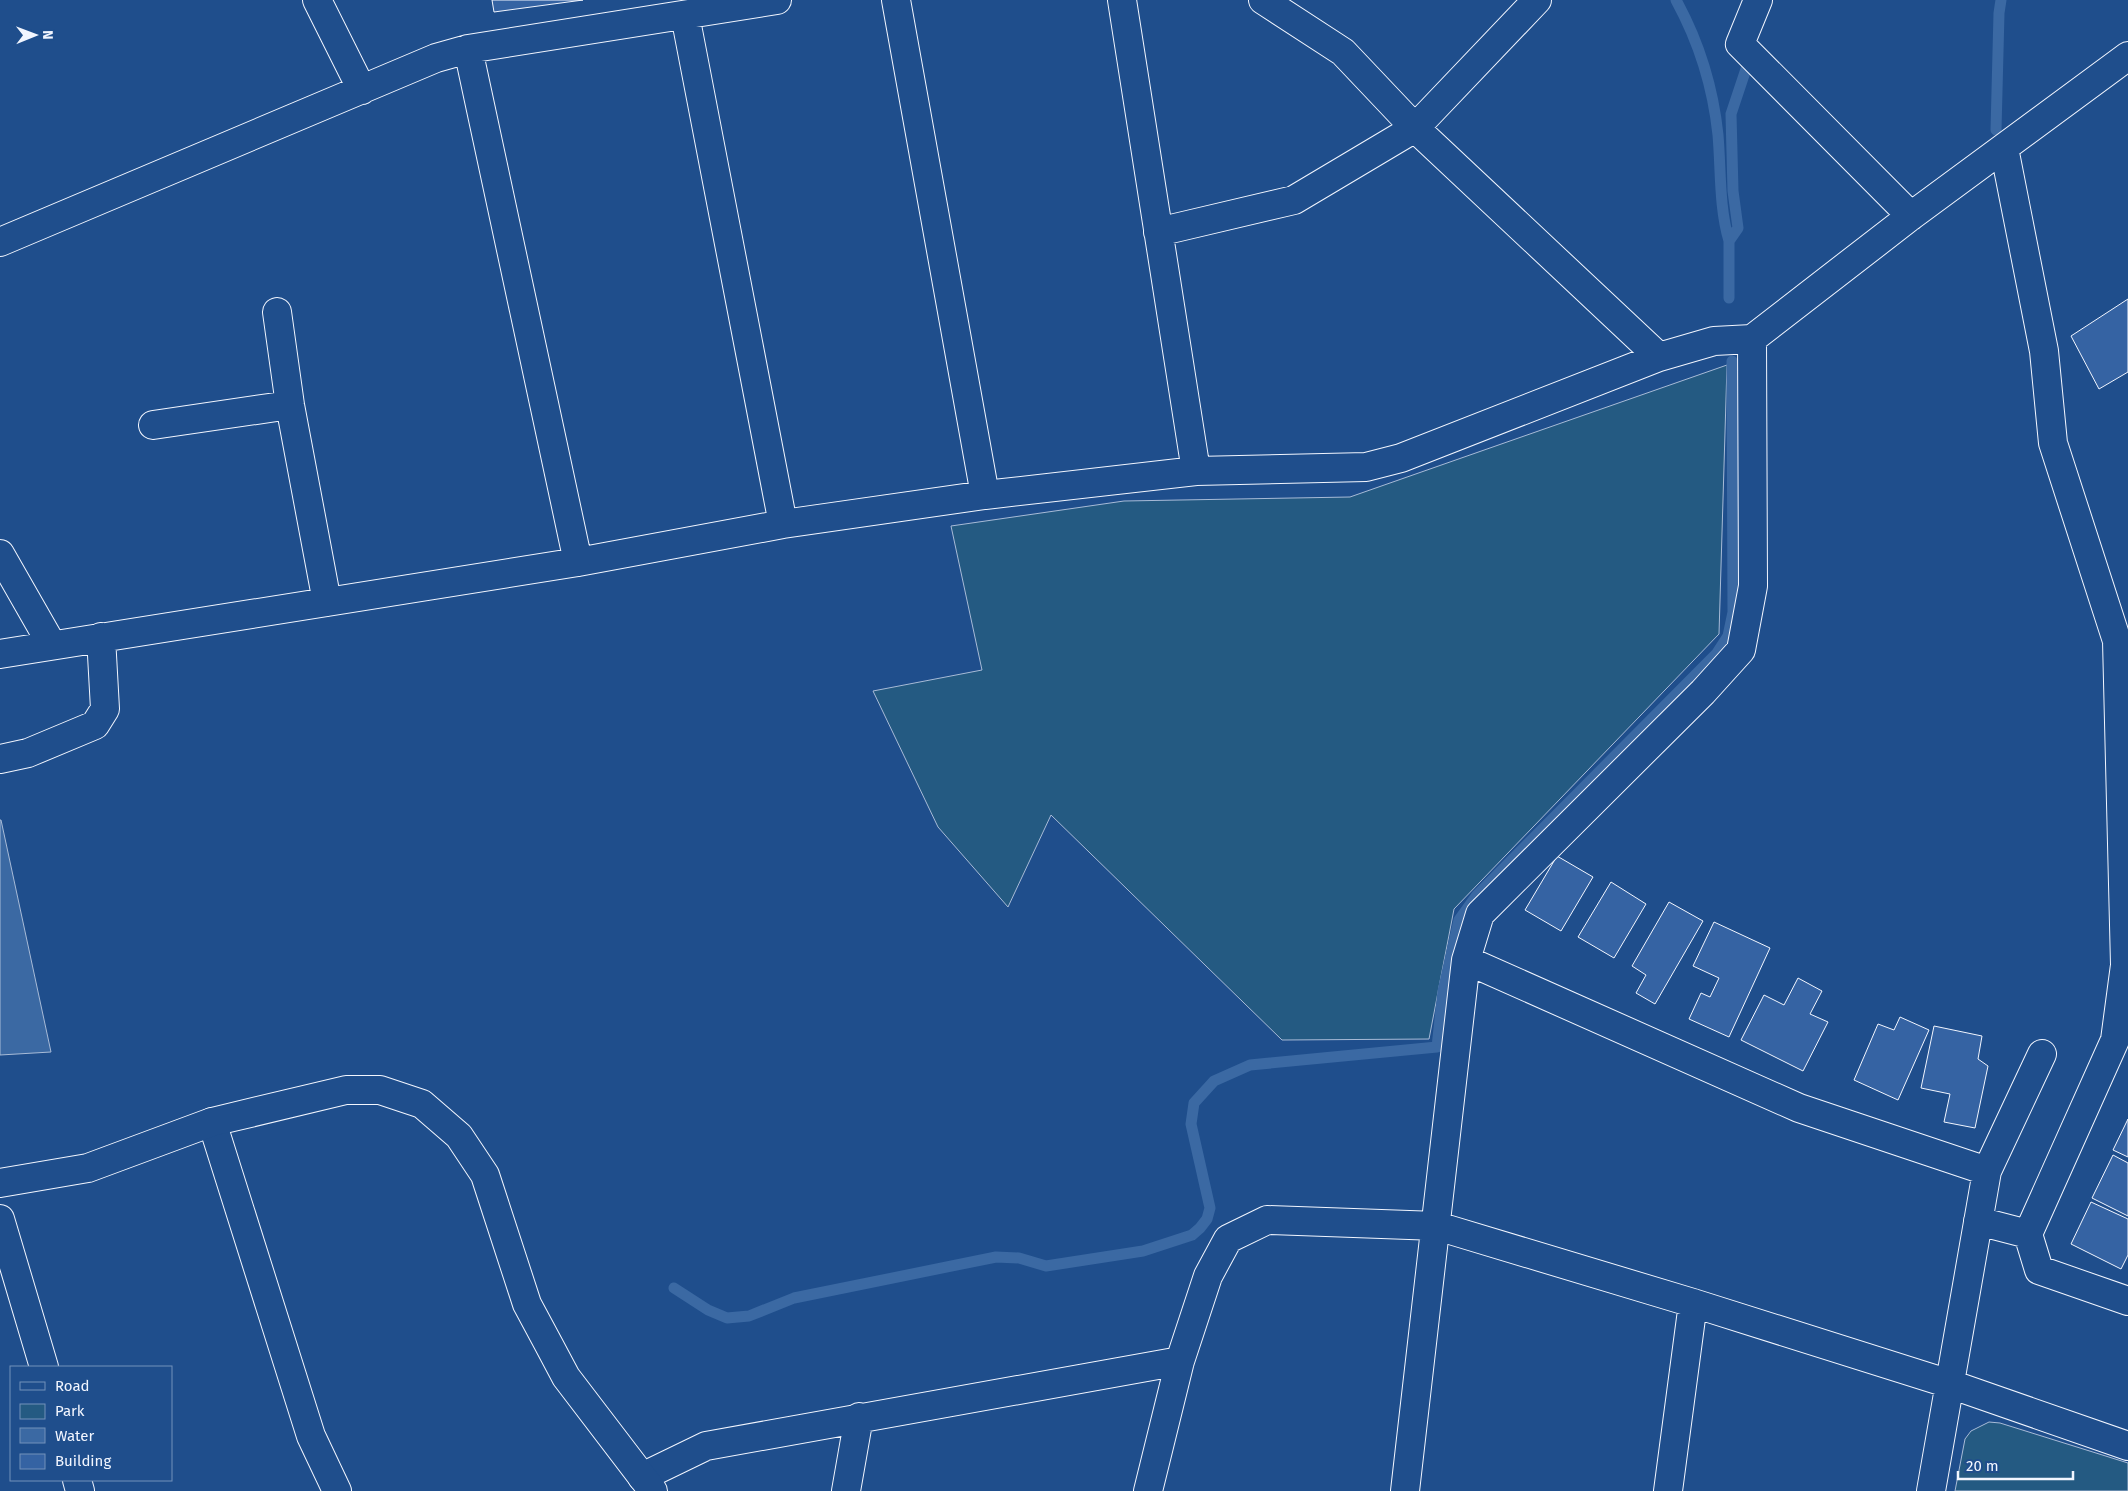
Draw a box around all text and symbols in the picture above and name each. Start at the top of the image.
north arrow [10,10,60,60]
text: N [39,30,56,40]
legend [10,1366,172,1481]
text: Road [55,1377,90,1395]
text: Park [55,1402,85,1420]
text: Water [55,1427,94,1445]
scale bar [1958,1448,2073,1480]
text: Building [55,1452,111,1470]
text: 20 m [1966,1457,1999,1475]

